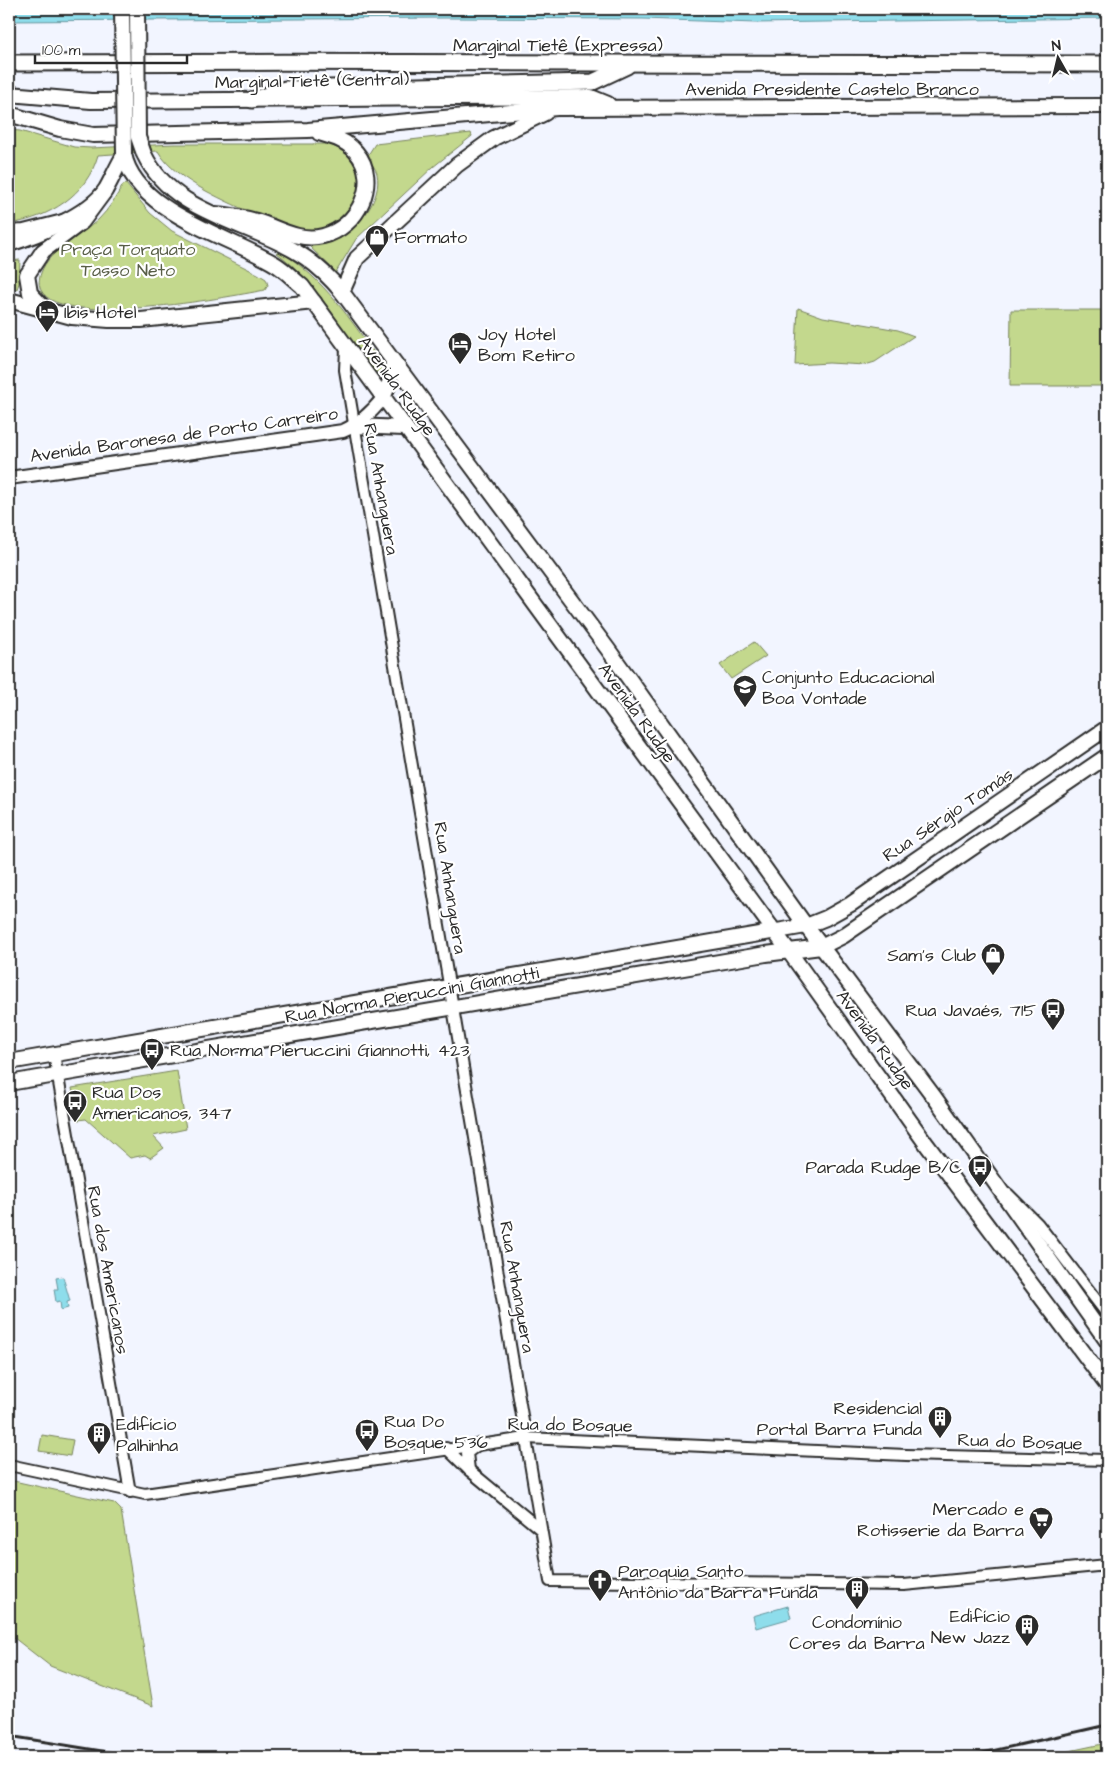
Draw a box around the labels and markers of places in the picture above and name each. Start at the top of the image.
shop icon: Formato [364,224,390,258]
place label: Formato [394,225,467,250]
hotel icon: Ibis Hotel [34,299,60,333]
place label: Ibis Hotel [64,300,137,325]
place label: Joy Hotel Bom Retiro [478,322,575,368]
hotel icon: Joy Hotel Bom Retiro [447,331,473,365]
place label: Conjunto Educacional Boa Vontade [762,665,935,711]
school or university icon: Conjunto Educacional Boa Vontade [732,674,758,708]
shop icon: Sam's Club [980,942,1006,976]
place label: Sam's Club [887,943,976,968]
bus stop icon: Rua Javaés, 715 [1040,997,1066,1031]
place label: Rua Javaés, 715 [905,998,1036,1023]
bus stop icon: Rua Norma Pieruccini Giannotti, 423 [139,1037,165,1071]
place label: Rua Norma Pieruccini Giannotti, 423 [170,1038,469,1063]
place label: Rua Dos Americanos, 347 [92,1080,232,1126]
bus stop icon: Rua Dos Americanos, 347 [62,1089,88,1123]
bus stop icon: Parada Rudge B/C [967,1154,993,1188]
place label: Parada Rudge B/C [806,1155,962,1181]
place label: Residencial Portal Barra Funda [757,1396,922,1442]
building icon: Residencial Portal Barra Funda [927,1405,953,1439]
place label: Rua Do Bosque, 536 [384,1409,488,1455]
place label: Edifício Palhinha [116,1412,178,1458]
bus stop icon: Rua Do Bosque, 536 [354,1418,380,1452]
building icon: Edifício Palhinha [86,1421,112,1455]
place label: Mercado e Rotisserie da Barra [857,1497,1024,1543]
supermarket icon: Mercado e Rotisserie da Barra [1028,1506,1054,1540]
place label: Paroquia Santo Antônio da Barra Funda [618,1559,818,1605]
church icon: Paroquia Santo Antônio da Barra Funda [587,1568,613,1602]
building icon: Condomínio Cores da Barra [844,1576,870,1610]
place label: Edifício New Jazz [931,1604,1010,1650]
place label: Condomínio Cores da Barra [789,1610,925,1656]
building icon: Edifício New Jazz [1014,1613,1040,1647]

